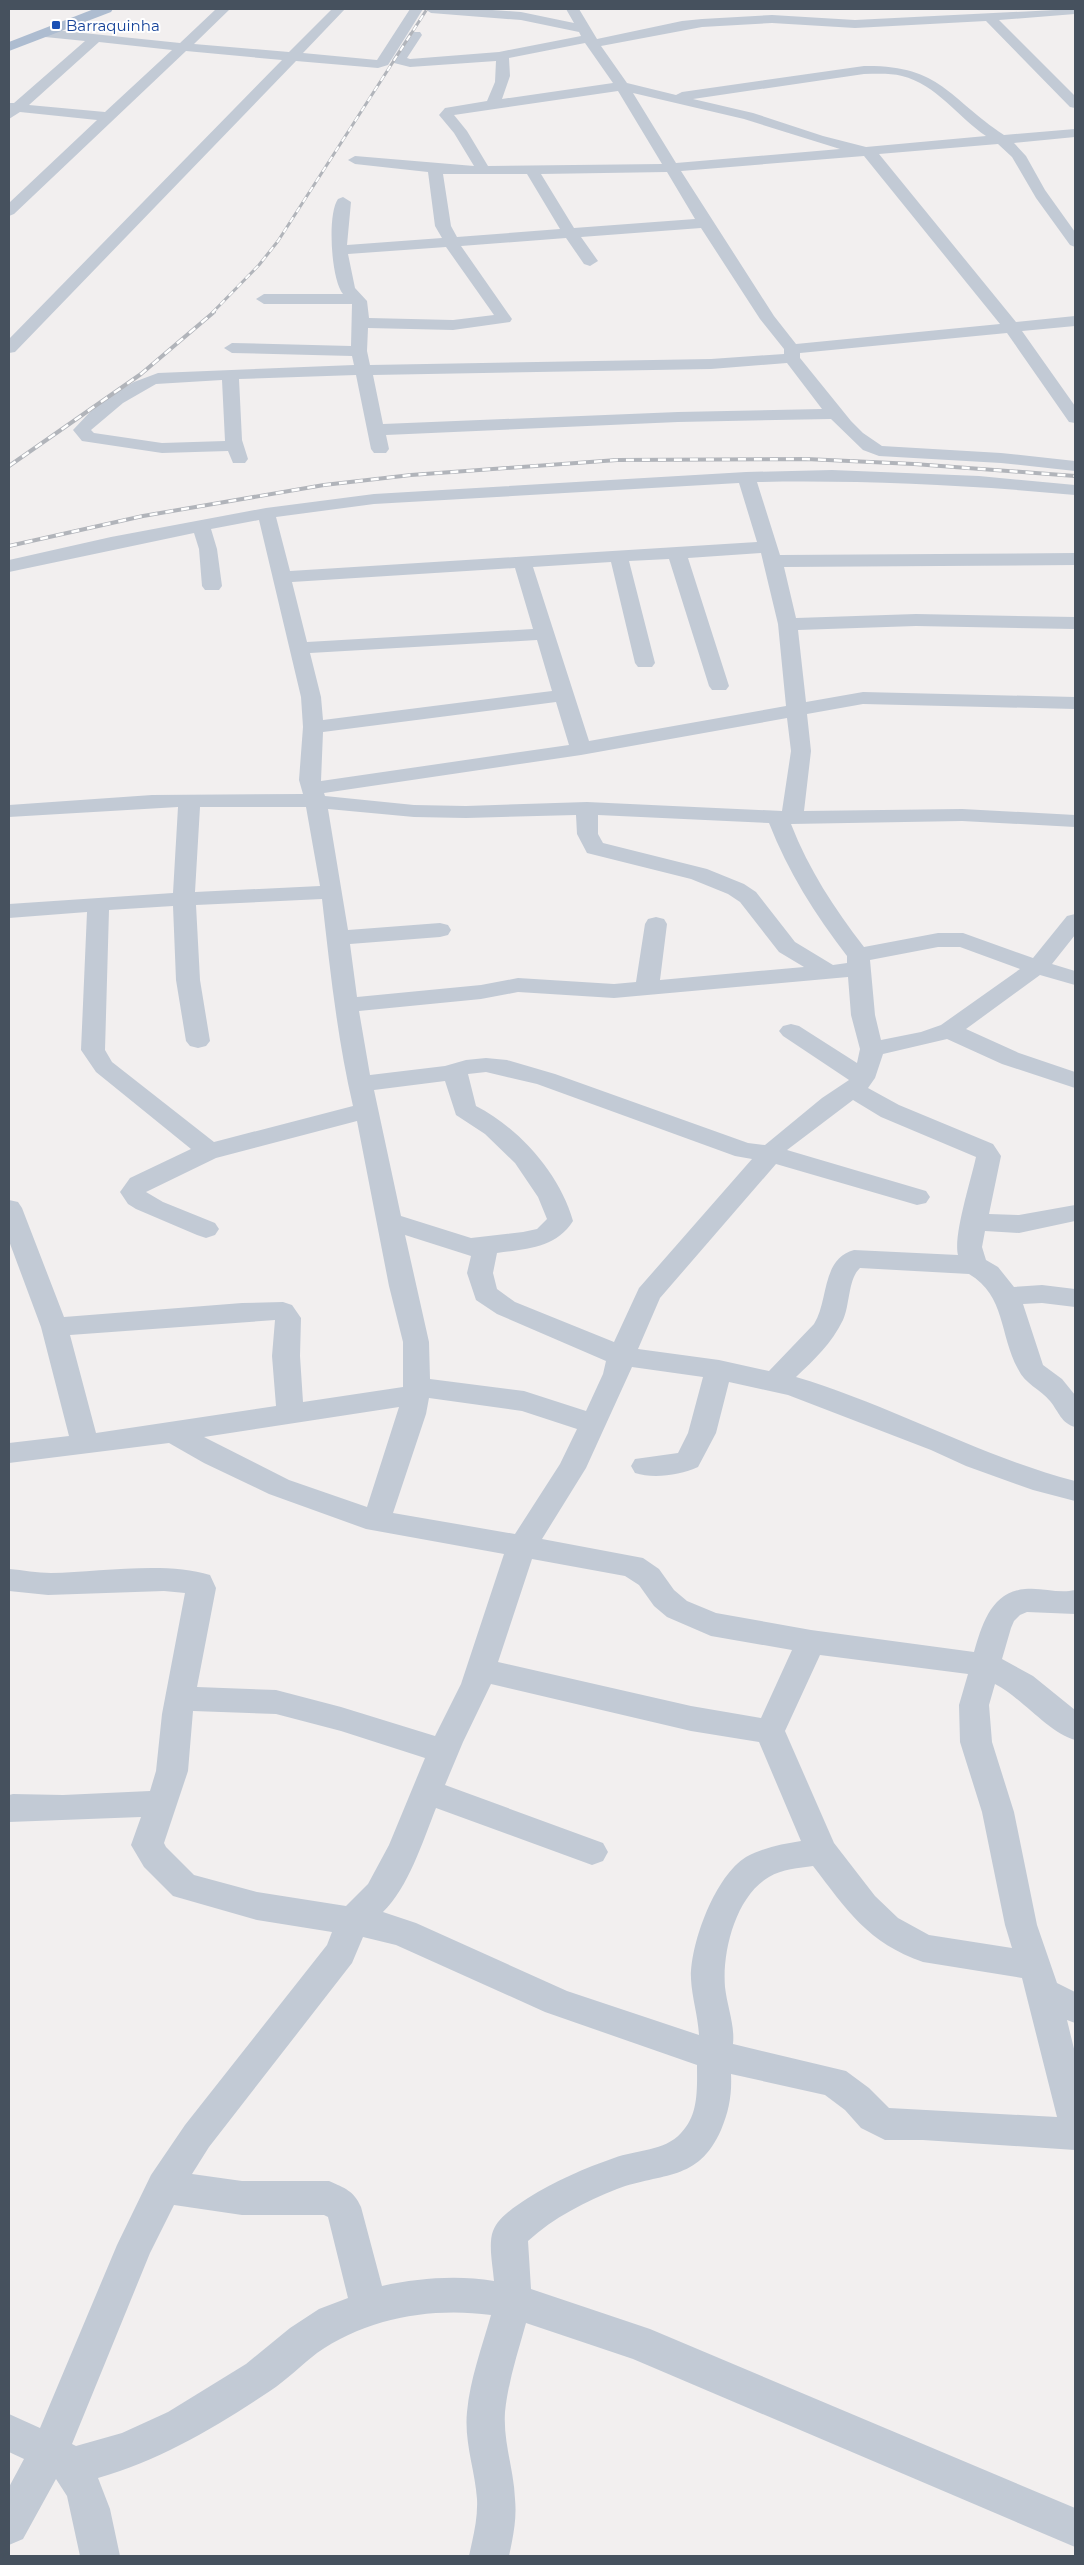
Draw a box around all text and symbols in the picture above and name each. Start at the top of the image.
place label: Barraquinha [66,16,160,35]
marker: Barraquinha [50,19,62,31]

